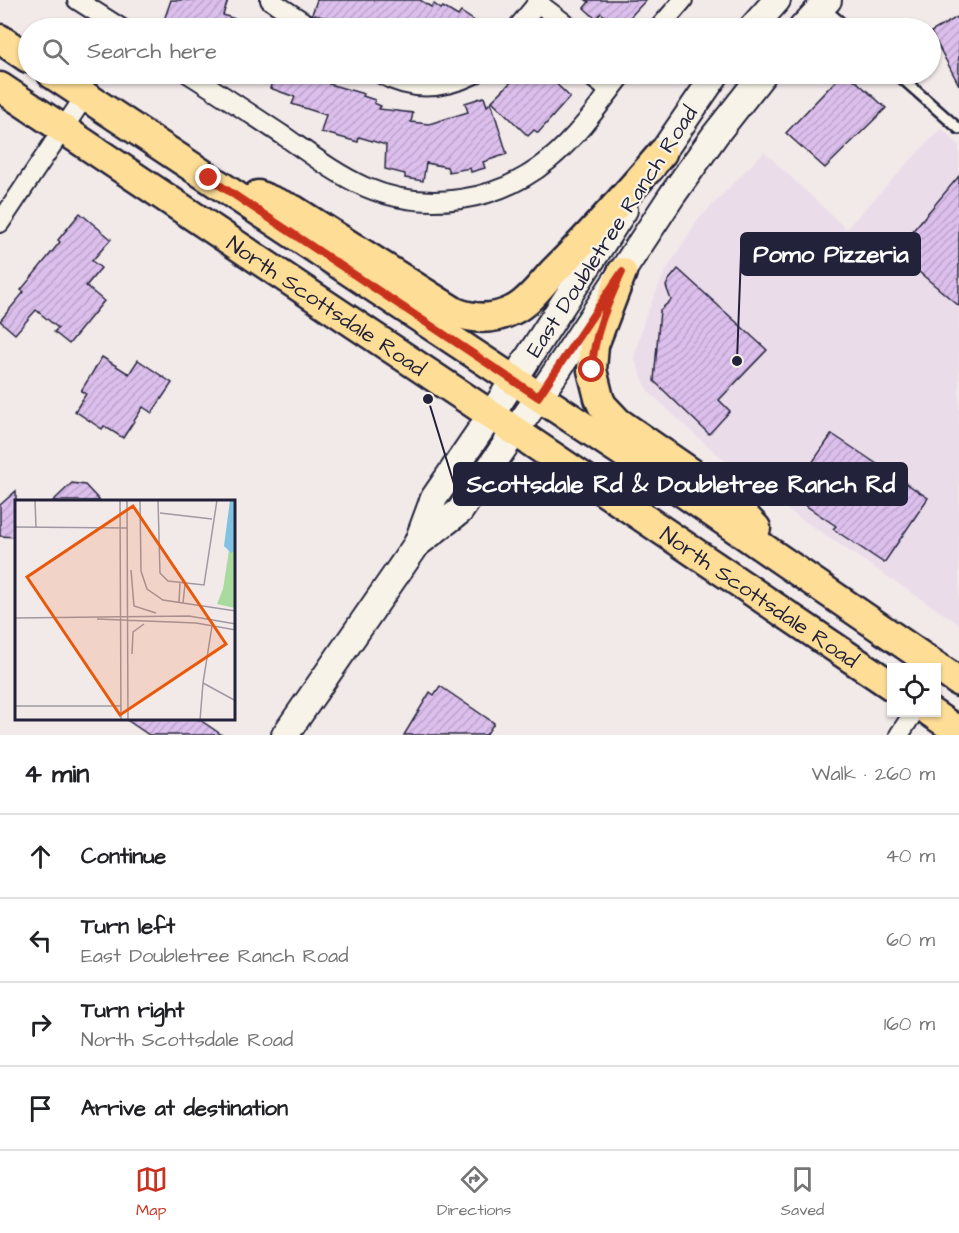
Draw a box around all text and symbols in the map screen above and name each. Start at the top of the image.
search box [18,18,941,84]
icon: search [39,35,72,68]
text: Search here [87,36,217,67]
street label: East Doubletree Ranch Road [519,100,705,364]
route end [195,164,221,190]
street label: North Scottsdale Road [220,229,432,384]
callout: Pomo Pizzeria [741,233,920,275]
text: Pomo Pizzeria [753,238,909,272]
route start [578,356,604,382]
callout: Scottsdale Rd & Doubletree Ranch Rd [454,463,907,505]
text: Scottsdale Rd & Doubletree Ranch Rd [466,468,896,502]
inset map [15,500,236,720]
street label: North Scottsdale Road [654,520,864,676]
map controls [887,663,941,717]
button: locate [887,663,941,717]
text: 4 min [24,756,89,792]
text: Walk · 260 m [812,760,935,788]
icon: ahead [24,840,57,873]
text: Continue [81,841,166,872]
text: 40 m [885,842,935,870]
text: Turn left [81,911,175,942]
icon: left [24,924,57,957]
text: 60 m [886,926,935,954]
text: East Doubletree Ranch Road [81,942,348,970]
text: Turn right [81,995,184,1026]
icon: right [24,1008,57,1041]
text: 160 m [884,1010,935,1038]
text: North Scottsdale Road [81,1026,293,1054]
icon: arrive [24,1092,57,1125]
text: Arrive at destination [81,1093,288,1124]
tab: Map [135,1163,168,1221]
tab: Directions [437,1163,511,1221]
tab: Saved [781,1163,824,1221]

